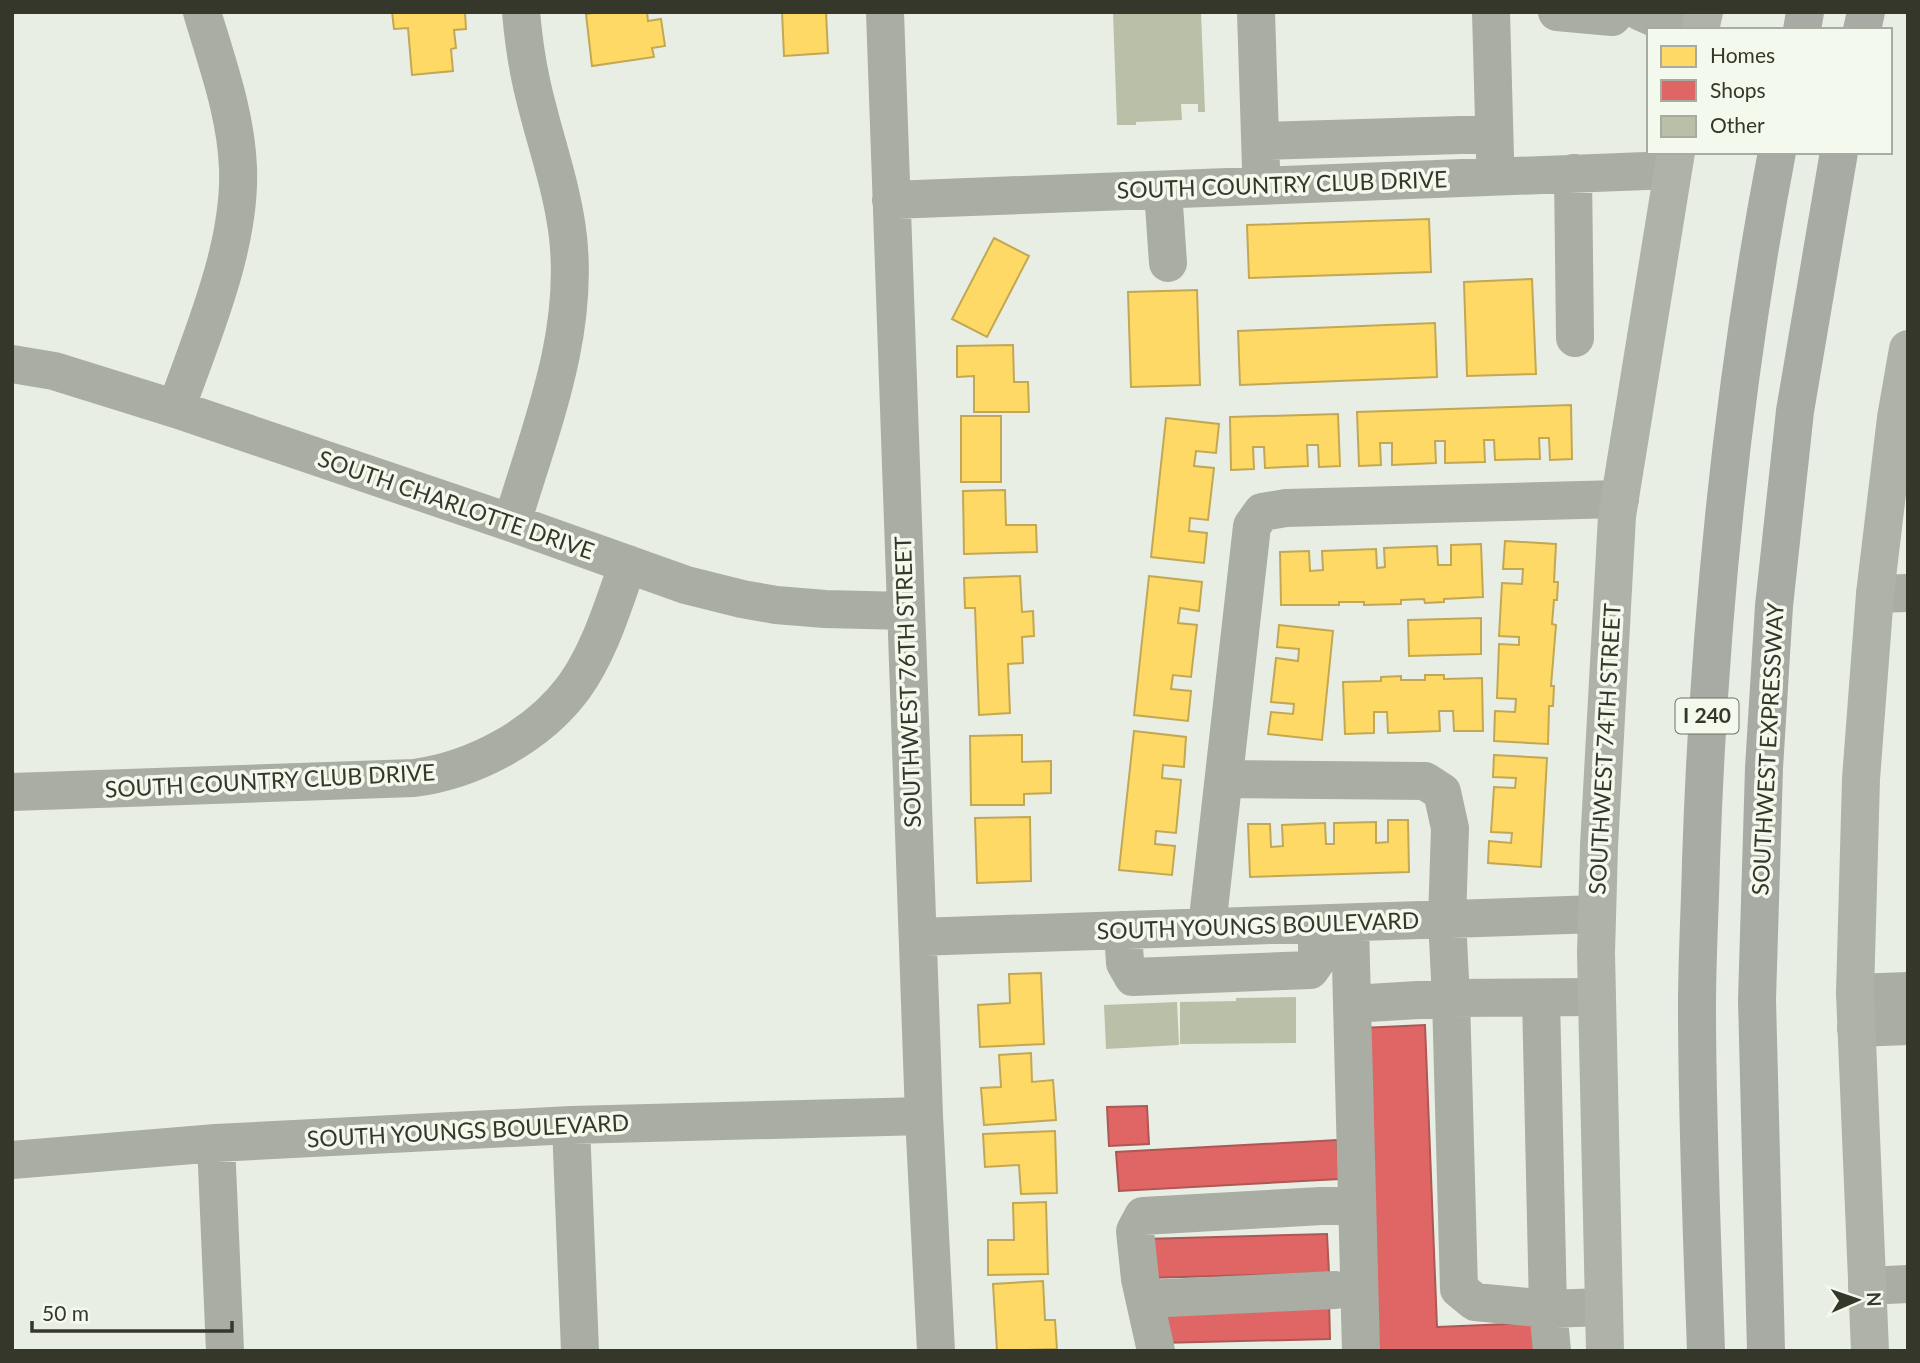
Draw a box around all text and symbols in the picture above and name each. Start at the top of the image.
legend [1647,28,1892,154]
text: Homes [1710,42,1775,67]
text: Shops [1710,77,1766,102]
text: Other [1710,112,1765,137]
street label: SOUTH COUNTRY CLUB DRIVE [1116,164,1448,204]
street label: SOUTH CHARLOTTE DRIVE [315,444,598,564]
street label: SOUTHWEST 76TH STREET [888,535,926,828]
street label: SOUTHWEST EXPRESSWAY [1745,601,1789,896]
street label: SOUTHWEST 74TH STREET [1582,602,1626,895]
road number: I 240 [1676,698,1738,734]
street label: SOUTH COUNTRY CLUB DRIVE [104,757,436,803]
street label: SOUTH YOUNGS BOULEVARD [1096,905,1420,945]
street label: SOUTH YOUNGS BOULEVARD [306,1108,630,1152]
north arrow [1822,1265,1892,1335]
scale bar [32,1290,231,1334]
text: N [1863,1292,1886,1307]
text: 50 m [42,1300,89,1325]

